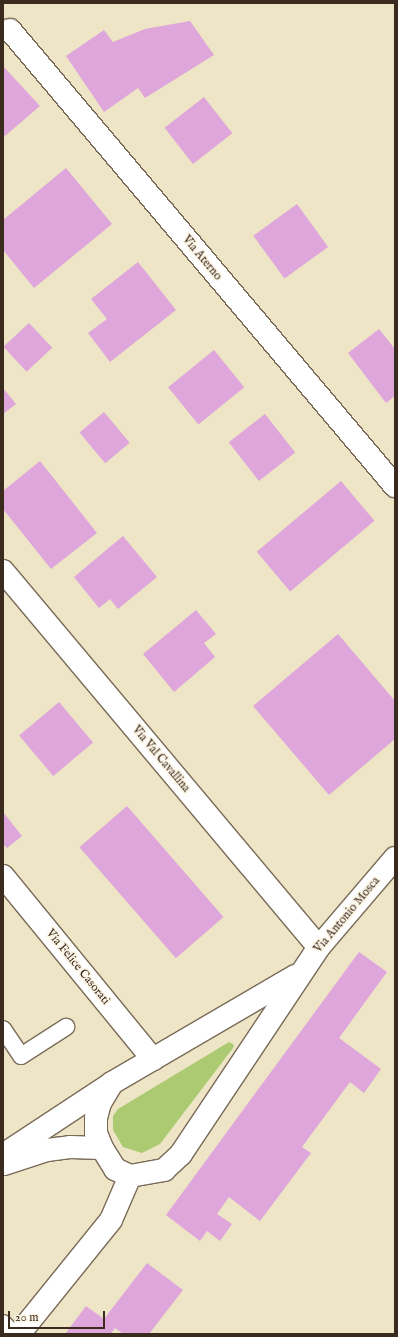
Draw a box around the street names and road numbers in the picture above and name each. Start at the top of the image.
street label: Via Aterno [179,233,225,283]
street label: Via Val Cavallina [129,723,193,795]
street label: Via Antonio Mosca [311,874,383,956]
street label: Via Felice Casorati [43,926,113,1008]

